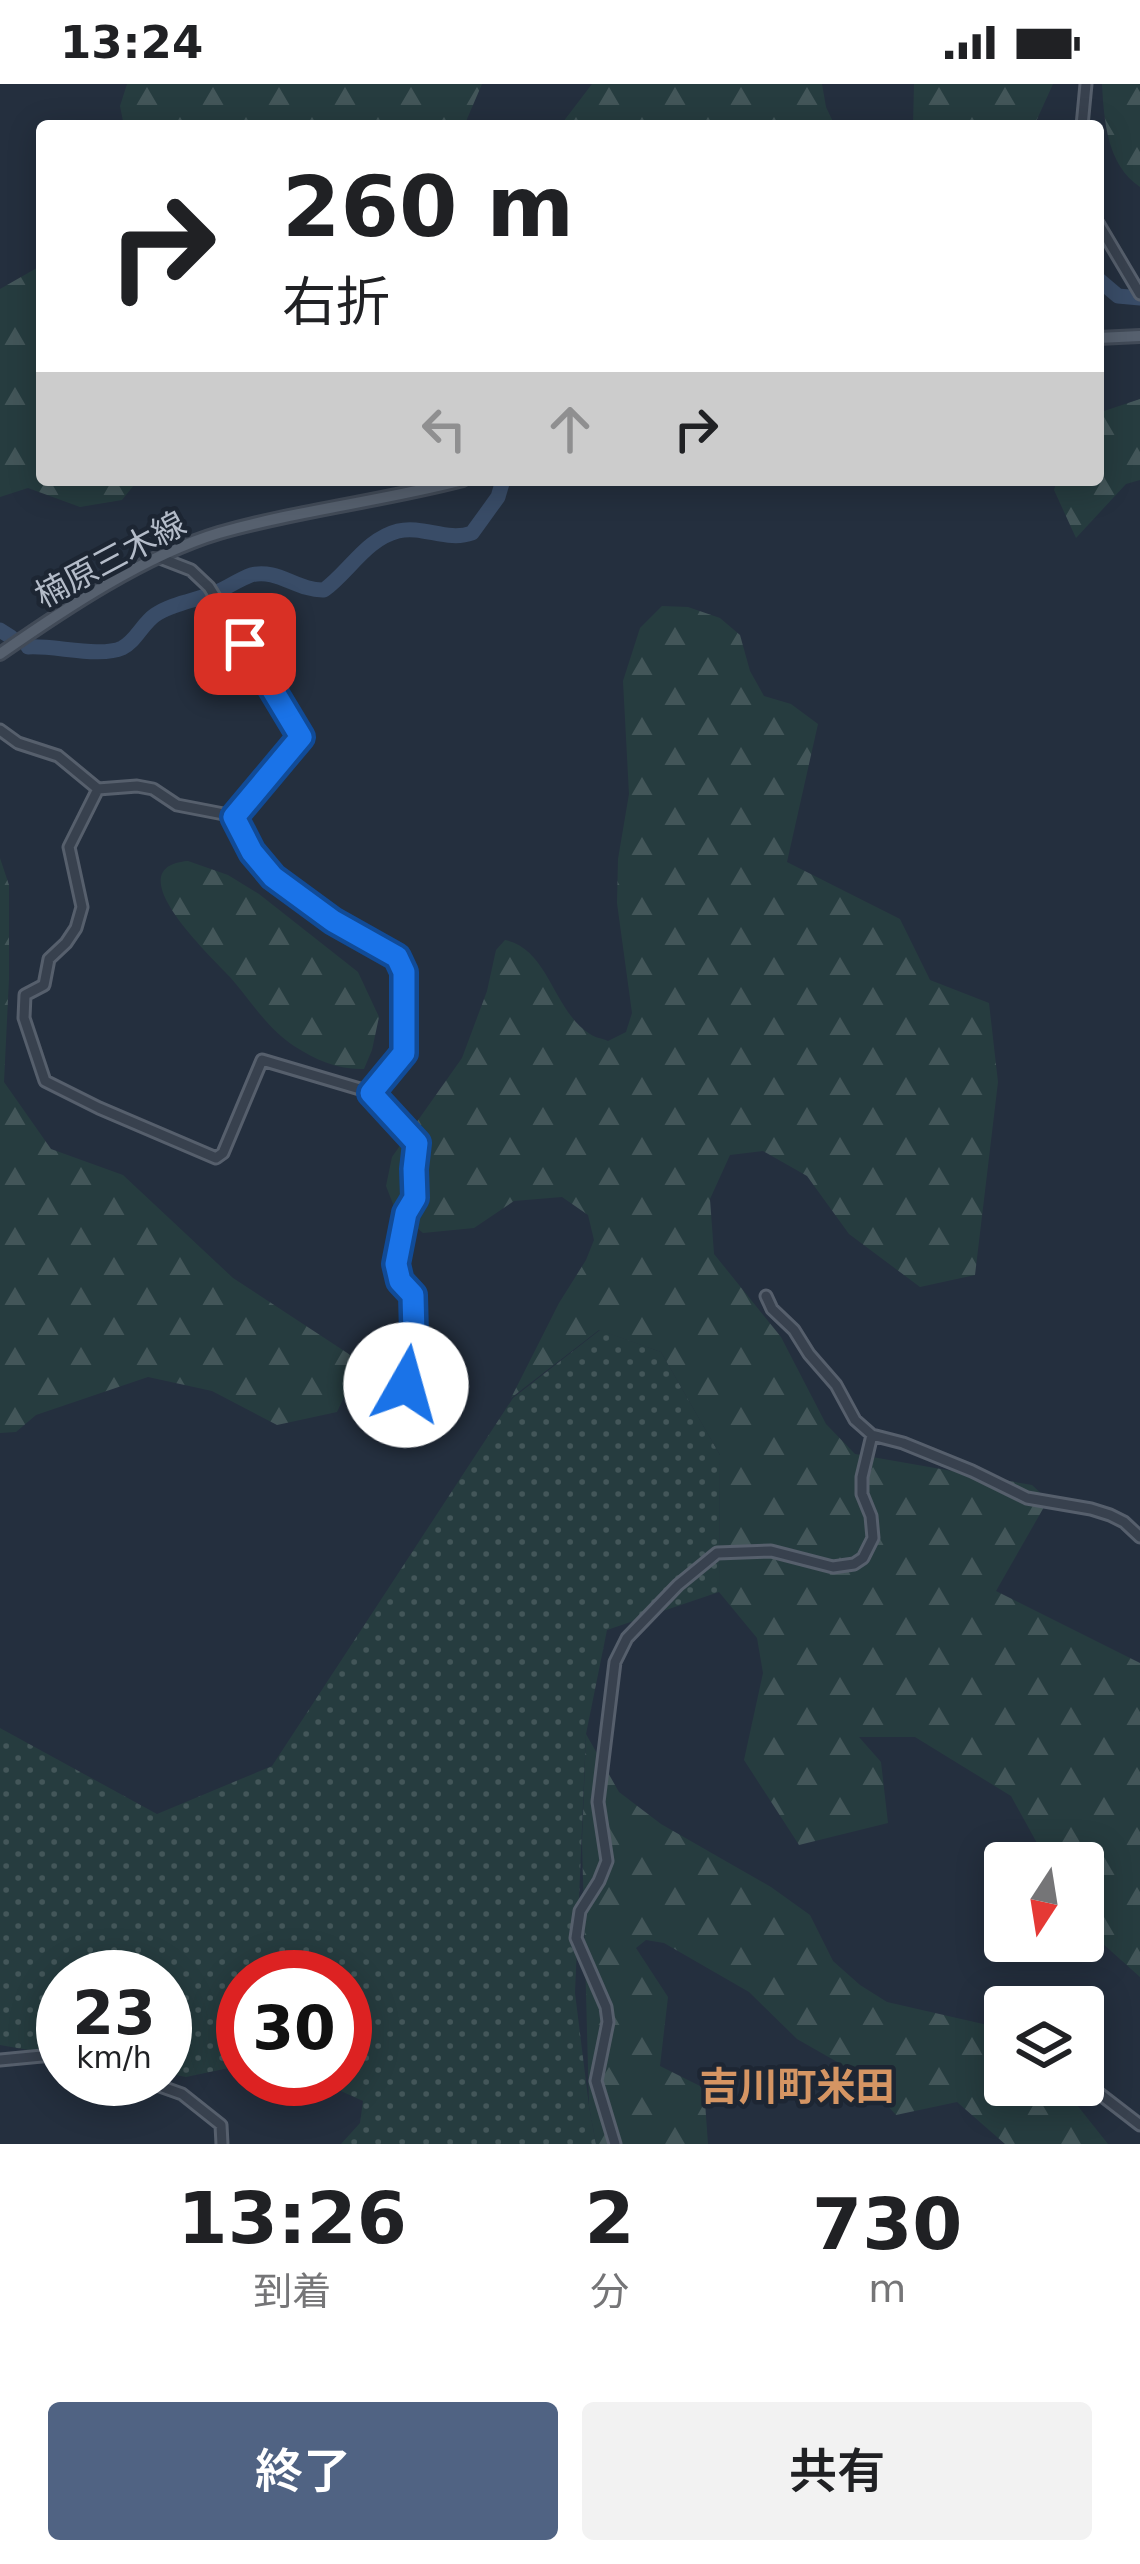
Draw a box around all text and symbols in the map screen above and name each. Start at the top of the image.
text: 13:24 [60,16,203,69]
text: 260 m [282,158,574,256]
icon: right [84,168,240,324]
text: 右折 [282,271,390,334]
icon: left [411,396,477,462]
icon: ahead [537,396,603,462]
icon: right [663,396,729,462]
street label: 楠原三木線 [28,503,192,615]
pin [194,593,296,695]
icon: arrive [212,611,278,677]
position arrow [343,1322,469,1448]
north arrow [984,1842,1104,1962]
map controls [984,1842,1104,2106]
speed limit sign: 30 [216,1950,372,2106]
text: 23 [72,1978,156,2048]
button: layers [984,1986,1104,2106]
text: km/h [76,2040,152,2075]
district label: 吉川町米田 [699,2064,895,2109]
text: 13:26 [178,2176,407,2260]
text: 2 [584,2176,634,2260]
text: 730 [812,2182,962,2266]
text: m [868,2266,906,2311]
text: 到着 [253,2269,331,2314]
text: 分 [590,2269,629,2314]
button: 終了 [48,2402,558,2540]
button: 共有 [582,2402,1092,2540]

